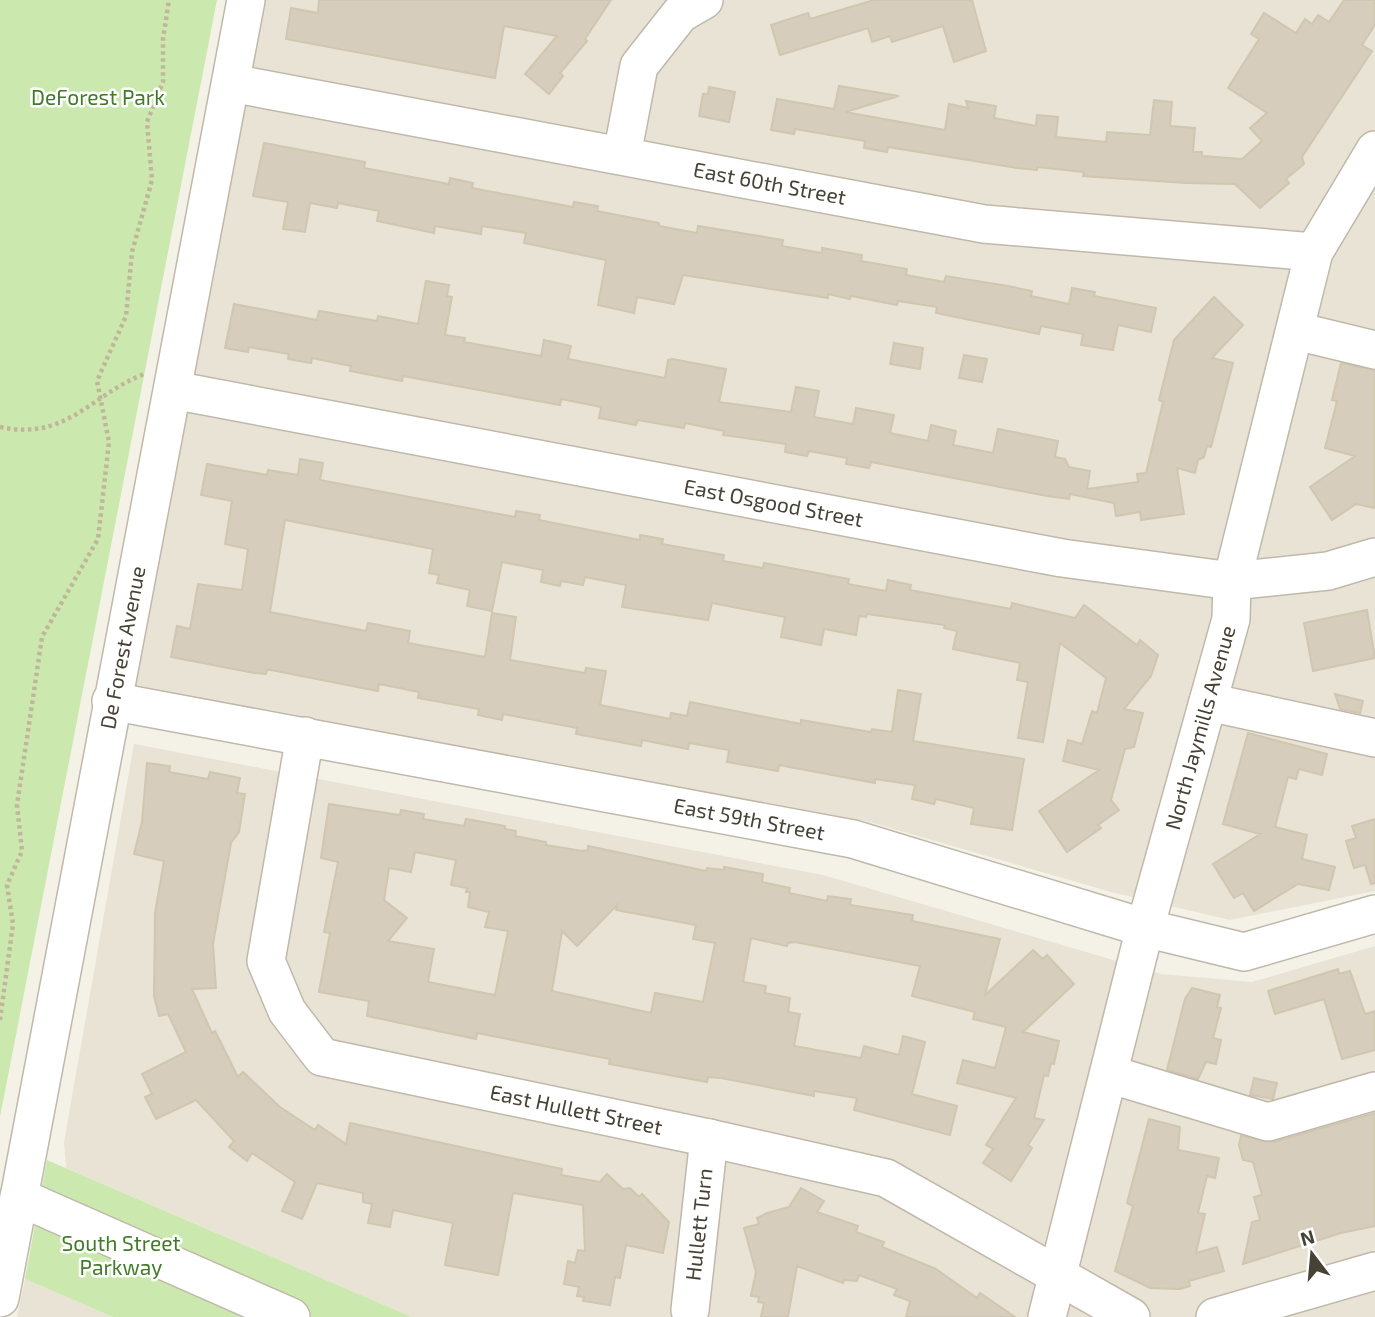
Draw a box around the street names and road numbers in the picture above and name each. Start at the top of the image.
street label: East 60th Street [692,156,848,209]
street label: East Osgood Street [682,473,865,531]
street label: De Forest Avenue [94,564,149,731]
street label: North Jaymills Avenue [1159,622,1240,832]
street label: East 59th Street [672,792,827,844]
street label: East Hullett Street [488,1078,665,1139]
street label: Hullett Turn [679,1167,717,1282]

